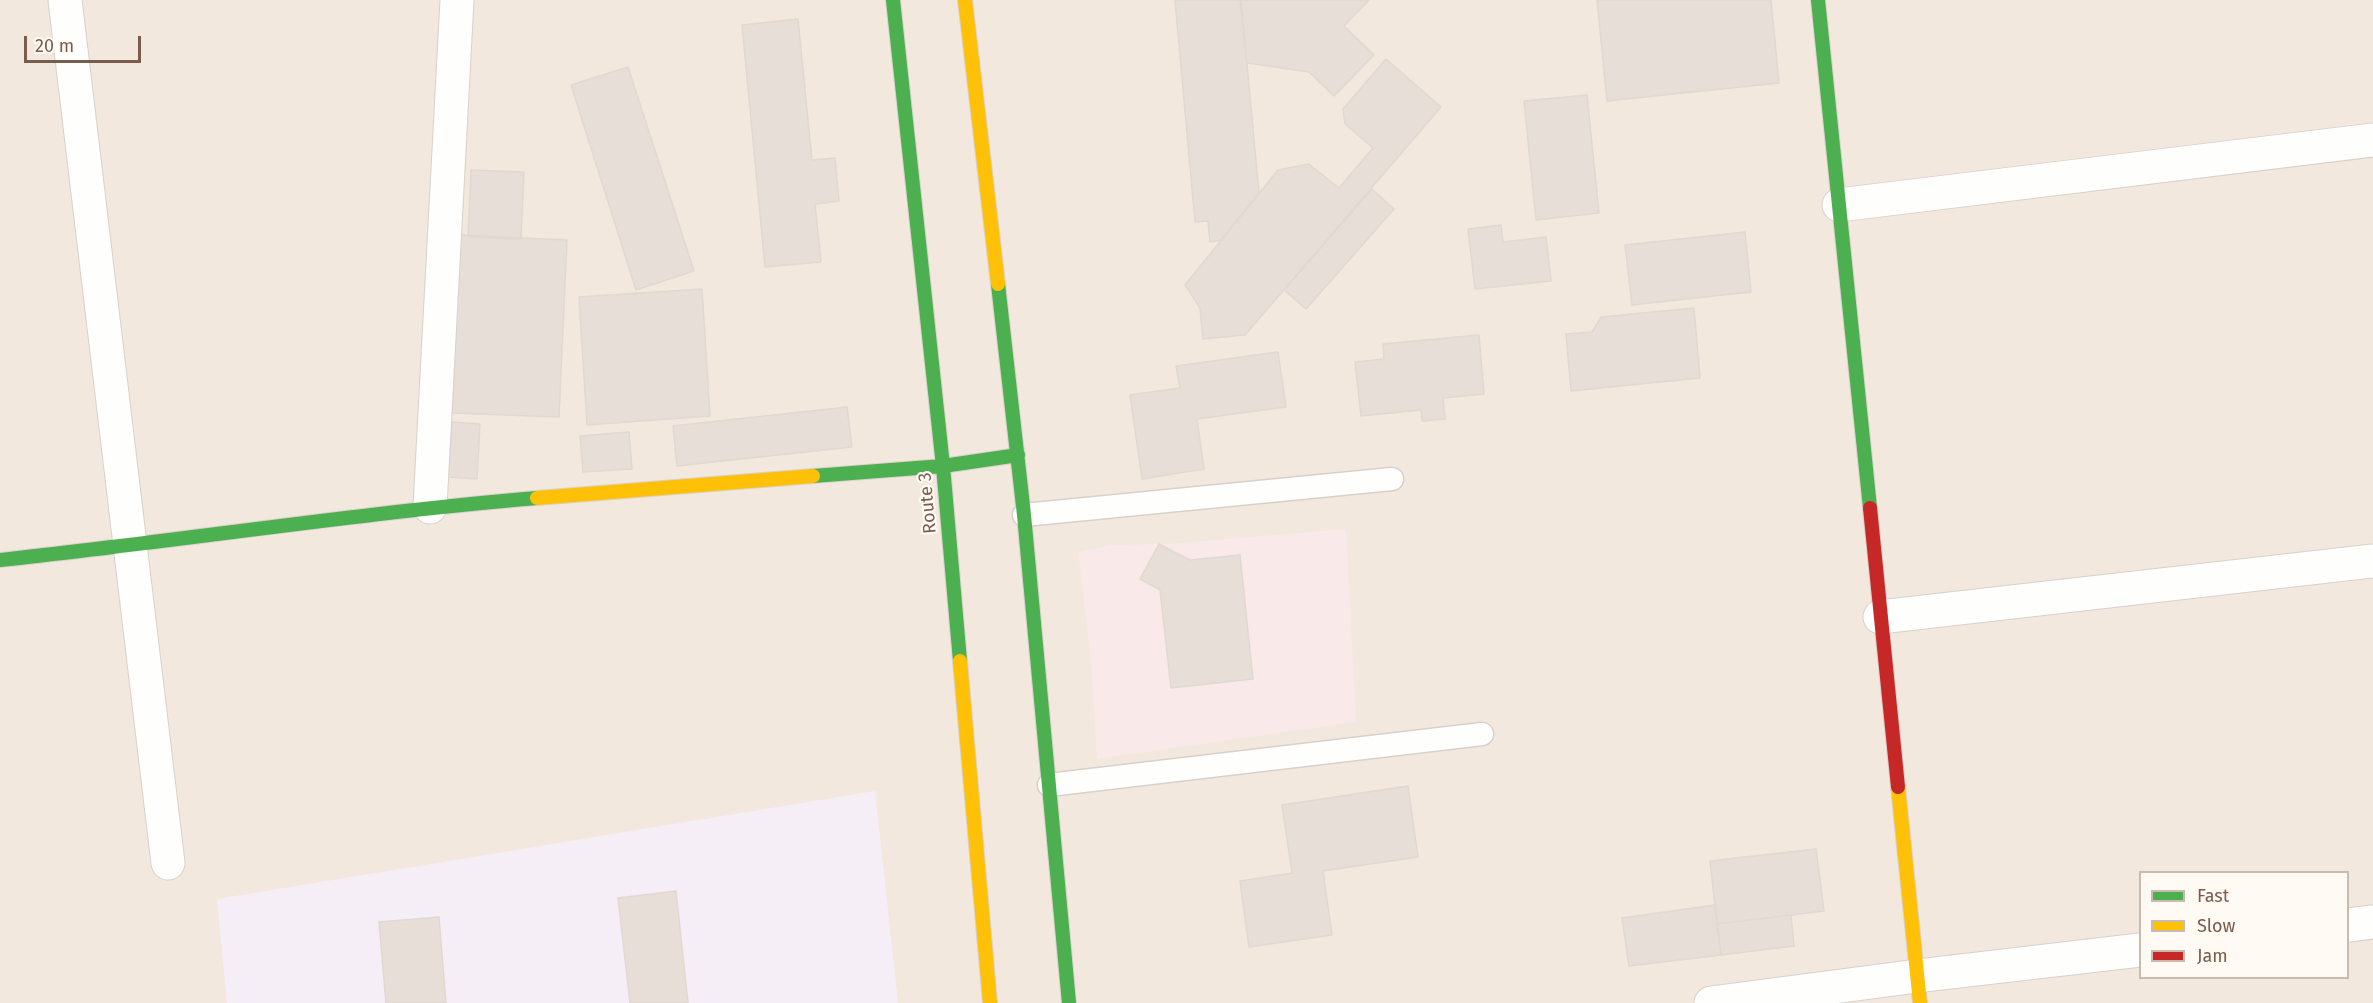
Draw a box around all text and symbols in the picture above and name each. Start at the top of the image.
scale bar [27,24,144,62]
text: 20 m [35,35,74,57]
street label: Route 3 [915,471,941,535]
legend [2139,871,2349,979]
text: Fast [2197,885,2229,907]
text: Slow [2197,915,2235,937]
text: Jam [2197,945,2228,967]

